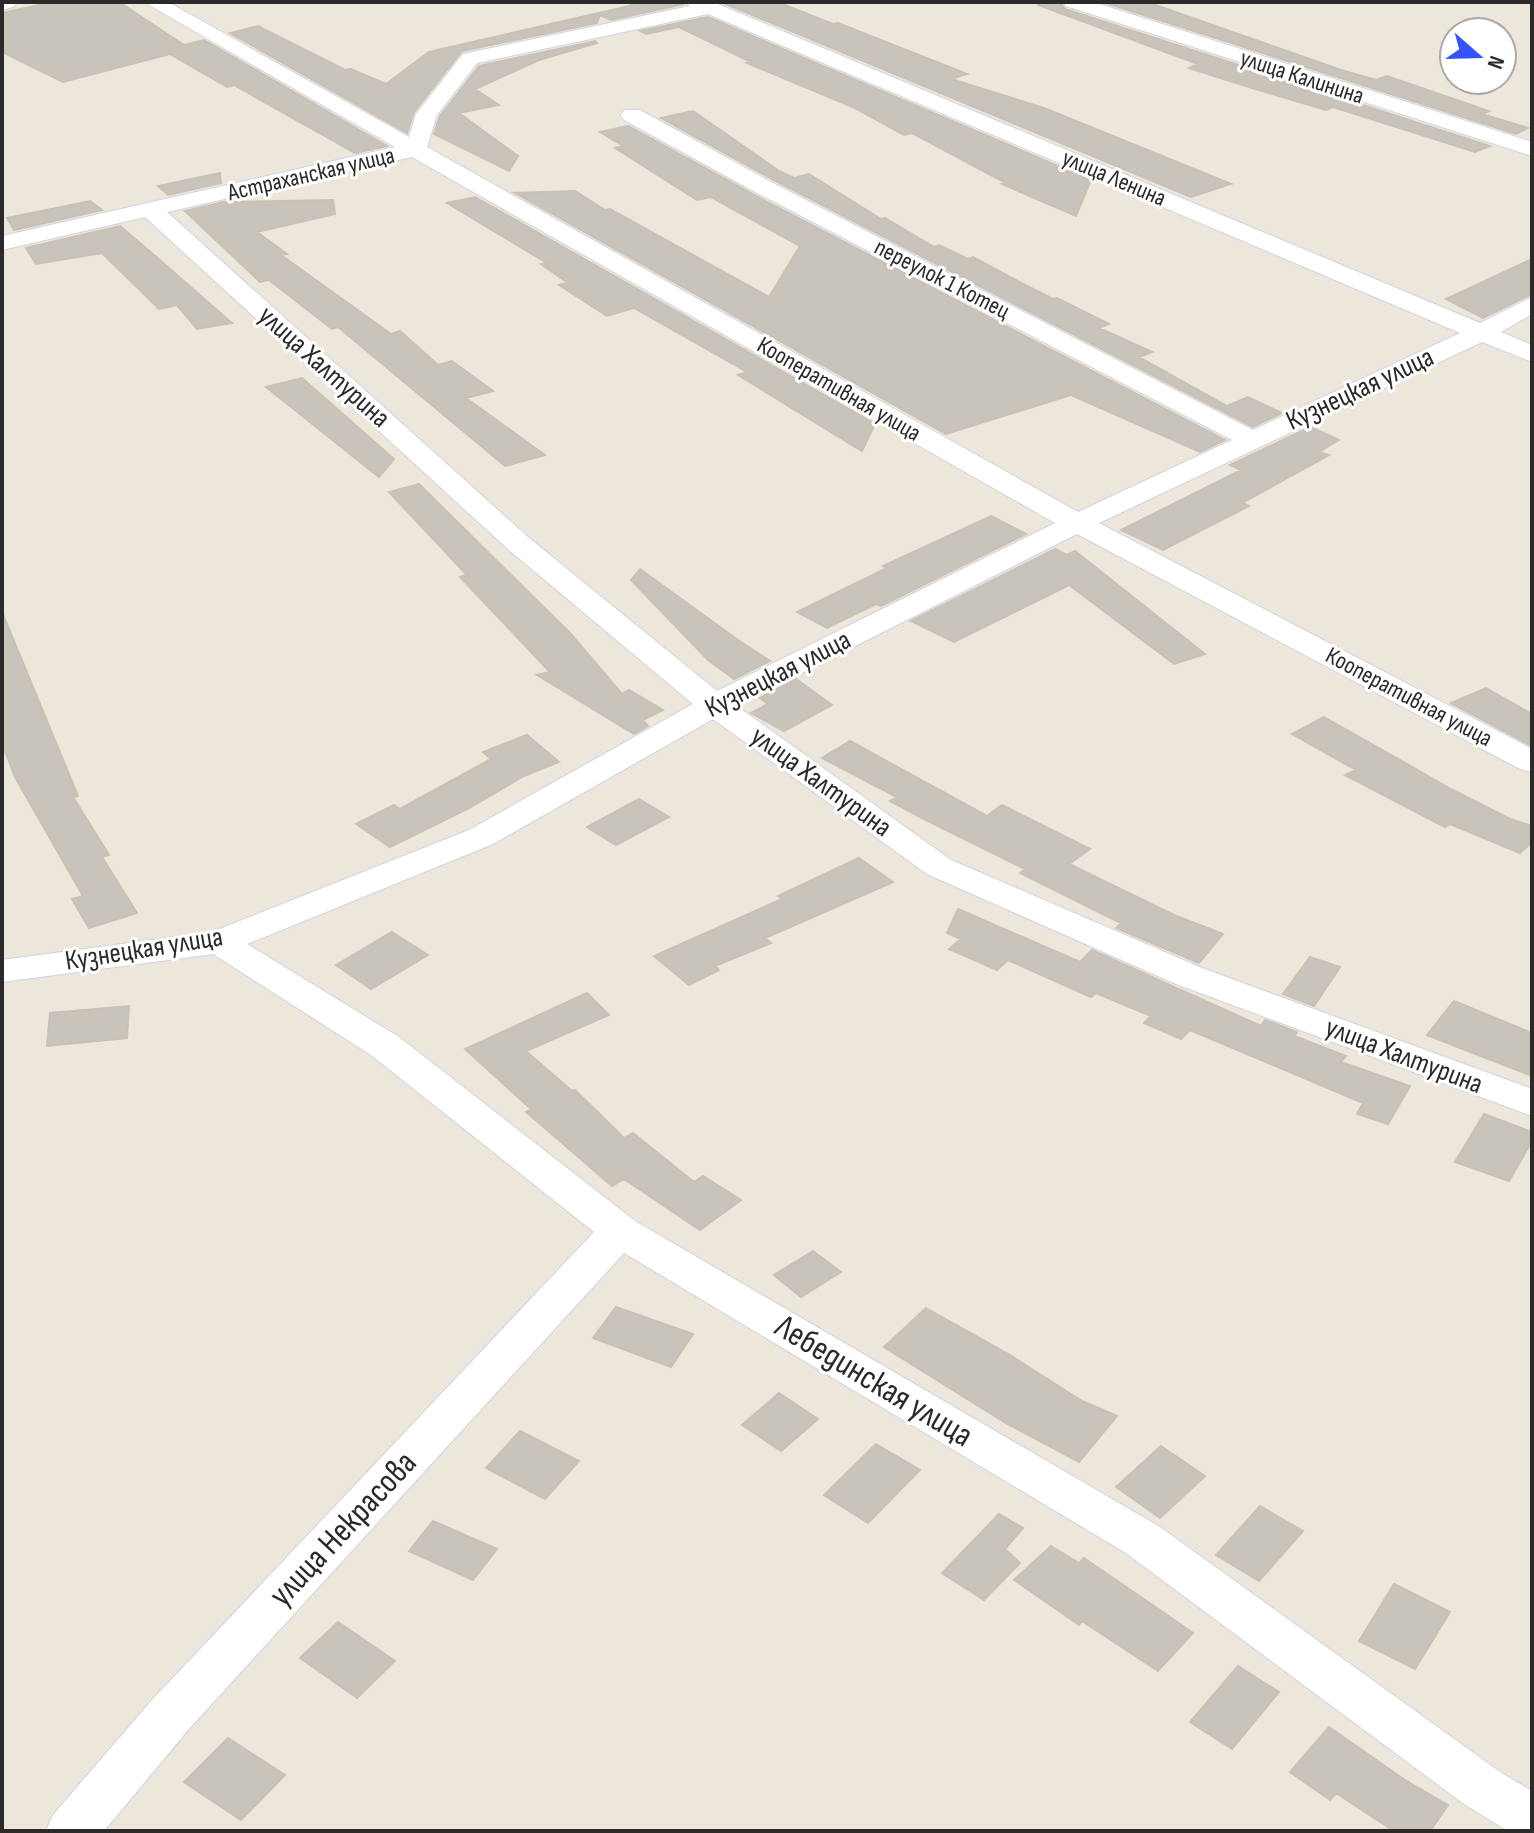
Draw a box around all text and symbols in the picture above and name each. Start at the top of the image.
north arrow [1438,16,1518,96]
street label: улица Калинина [1237,43,1367,111]
text: N [1481,52,1510,72]
street label: Астраханская улица [224,141,397,208]
street label: улица Ленина [1058,143,1170,213]
street label: переулок 1 Котец [870,233,1014,325]
street label: улица Халтурина [251,299,397,435]
street label: Кооперативная улица [752,330,926,448]
street label: Кузнецкая улица [1281,340,1439,438]
street label: Кузнецкая улица [700,623,856,725]
street label: Кооперативная улица [1321,641,1497,753]
street label: улица Халтурина [744,720,898,844]
street label: Кузнецкая улица [63,920,225,978]
street label: улица Халтурина [1321,1011,1487,1101]
street label: Лебединская улица [767,1305,980,1456]
street label: улица Некрасова [261,1443,425,1615]

